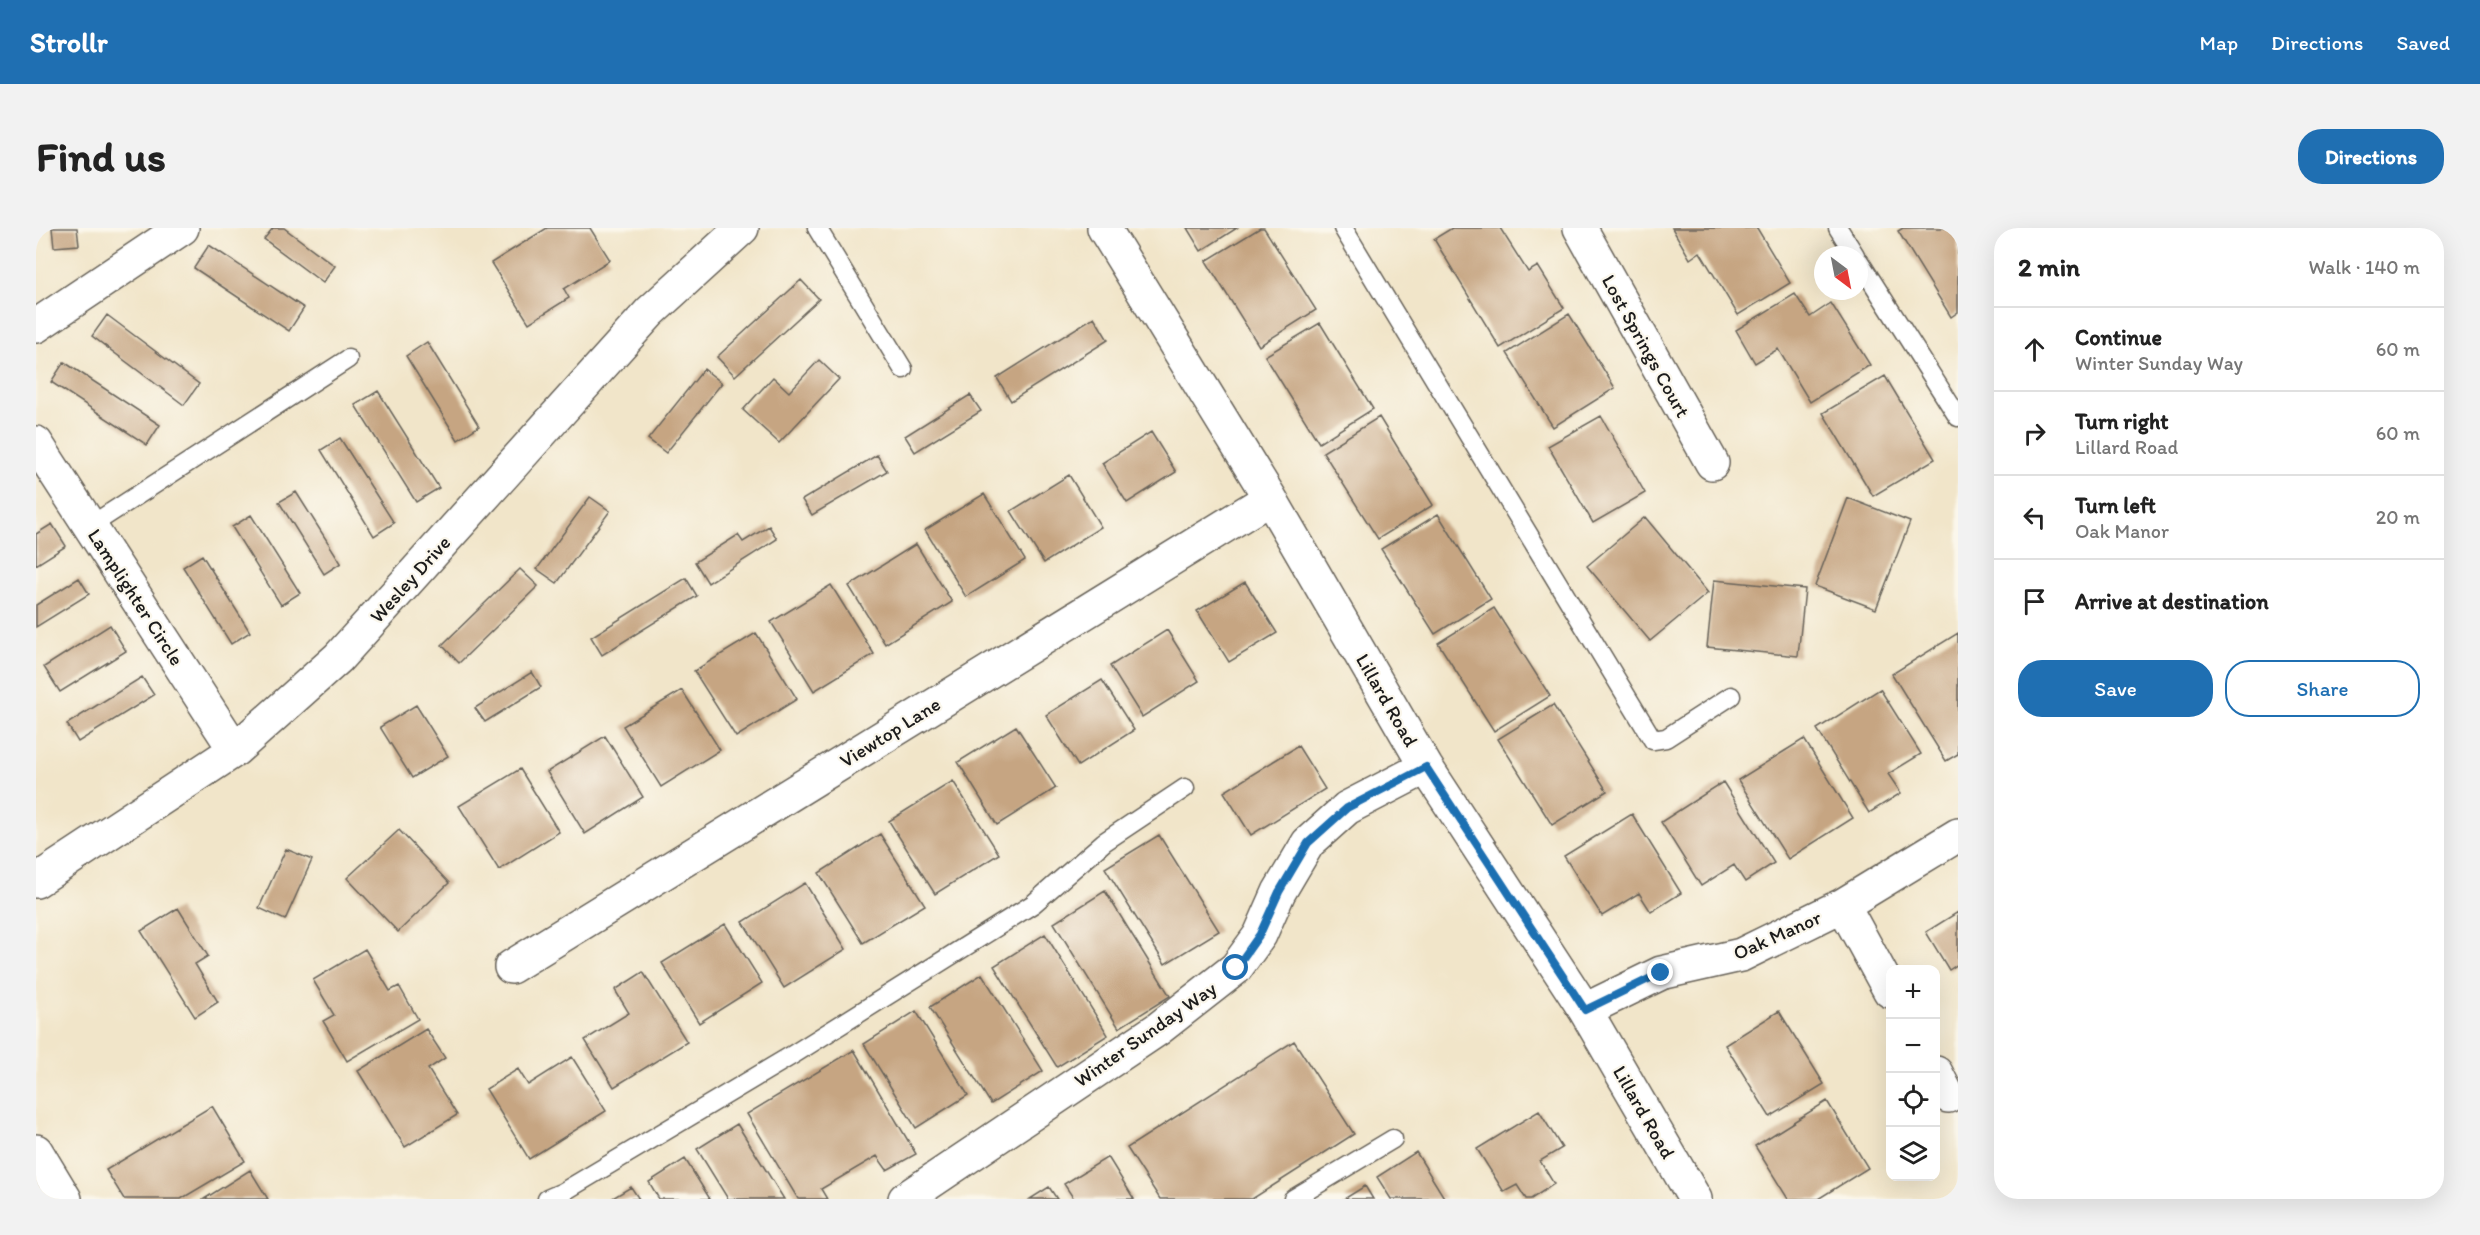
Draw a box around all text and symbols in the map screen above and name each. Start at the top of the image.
text: Strollr [30,25,108,59]
text: Map [2200,30,2238,55]
text: Directions [2271,30,2363,55]
text: Saved [2396,30,2450,55]
button: Directions [2298,129,2444,184]
text: Find us [36,131,166,182]
north arrow [1814,246,1868,300]
text: 2 min [2018,251,2080,283]
text: Walk · 140 m [2309,255,2420,279]
street label: Lost Springs Court [1597,270,1695,422]
text: Continue [2075,324,2162,351]
icon: ahead [2018,333,2051,366]
text: 60 m [2376,337,2420,361]
text: Winter Sunday Way [2075,351,2243,375]
text: Turn right [2075,408,2169,435]
icon: right [2018,417,2051,450]
text: 60 m [2376,421,2420,445]
text: Lillard Road [2075,435,2178,459]
text: Turn left [2075,492,2156,519]
icon: left [2018,501,2051,534]
text: 20 m [2376,505,2420,529]
text: Oak Manor [2075,519,2169,543]
street label: Lamplighter Circle [83,524,189,670]
street label: Wesley Drive [365,530,455,628]
icon: arrive [2018,585,2051,618]
text: Arrive at destination [2075,588,2269,615]
street label: Lillard Road [1351,649,1423,751]
button: Save [2018,660,2213,717]
button: Share [2225,660,2420,717]
street label: Viewtop Lane [835,692,945,772]
street label: Oak Manor [1729,905,1825,965]
route start [1222,954,1248,980]
route end [1647,959,1673,985]
map controls [1886,965,1940,1181]
button: + [1886,965,1940,1019]
street label: Winter Sunday Way [1069,976,1221,1092]
button: − [1886,1019,1940,1073]
street label: Lillard Road [1608,1061,1680,1163]
button: locate [1886,1073,1940,1127]
button: layers [1886,1127,1940,1181]

